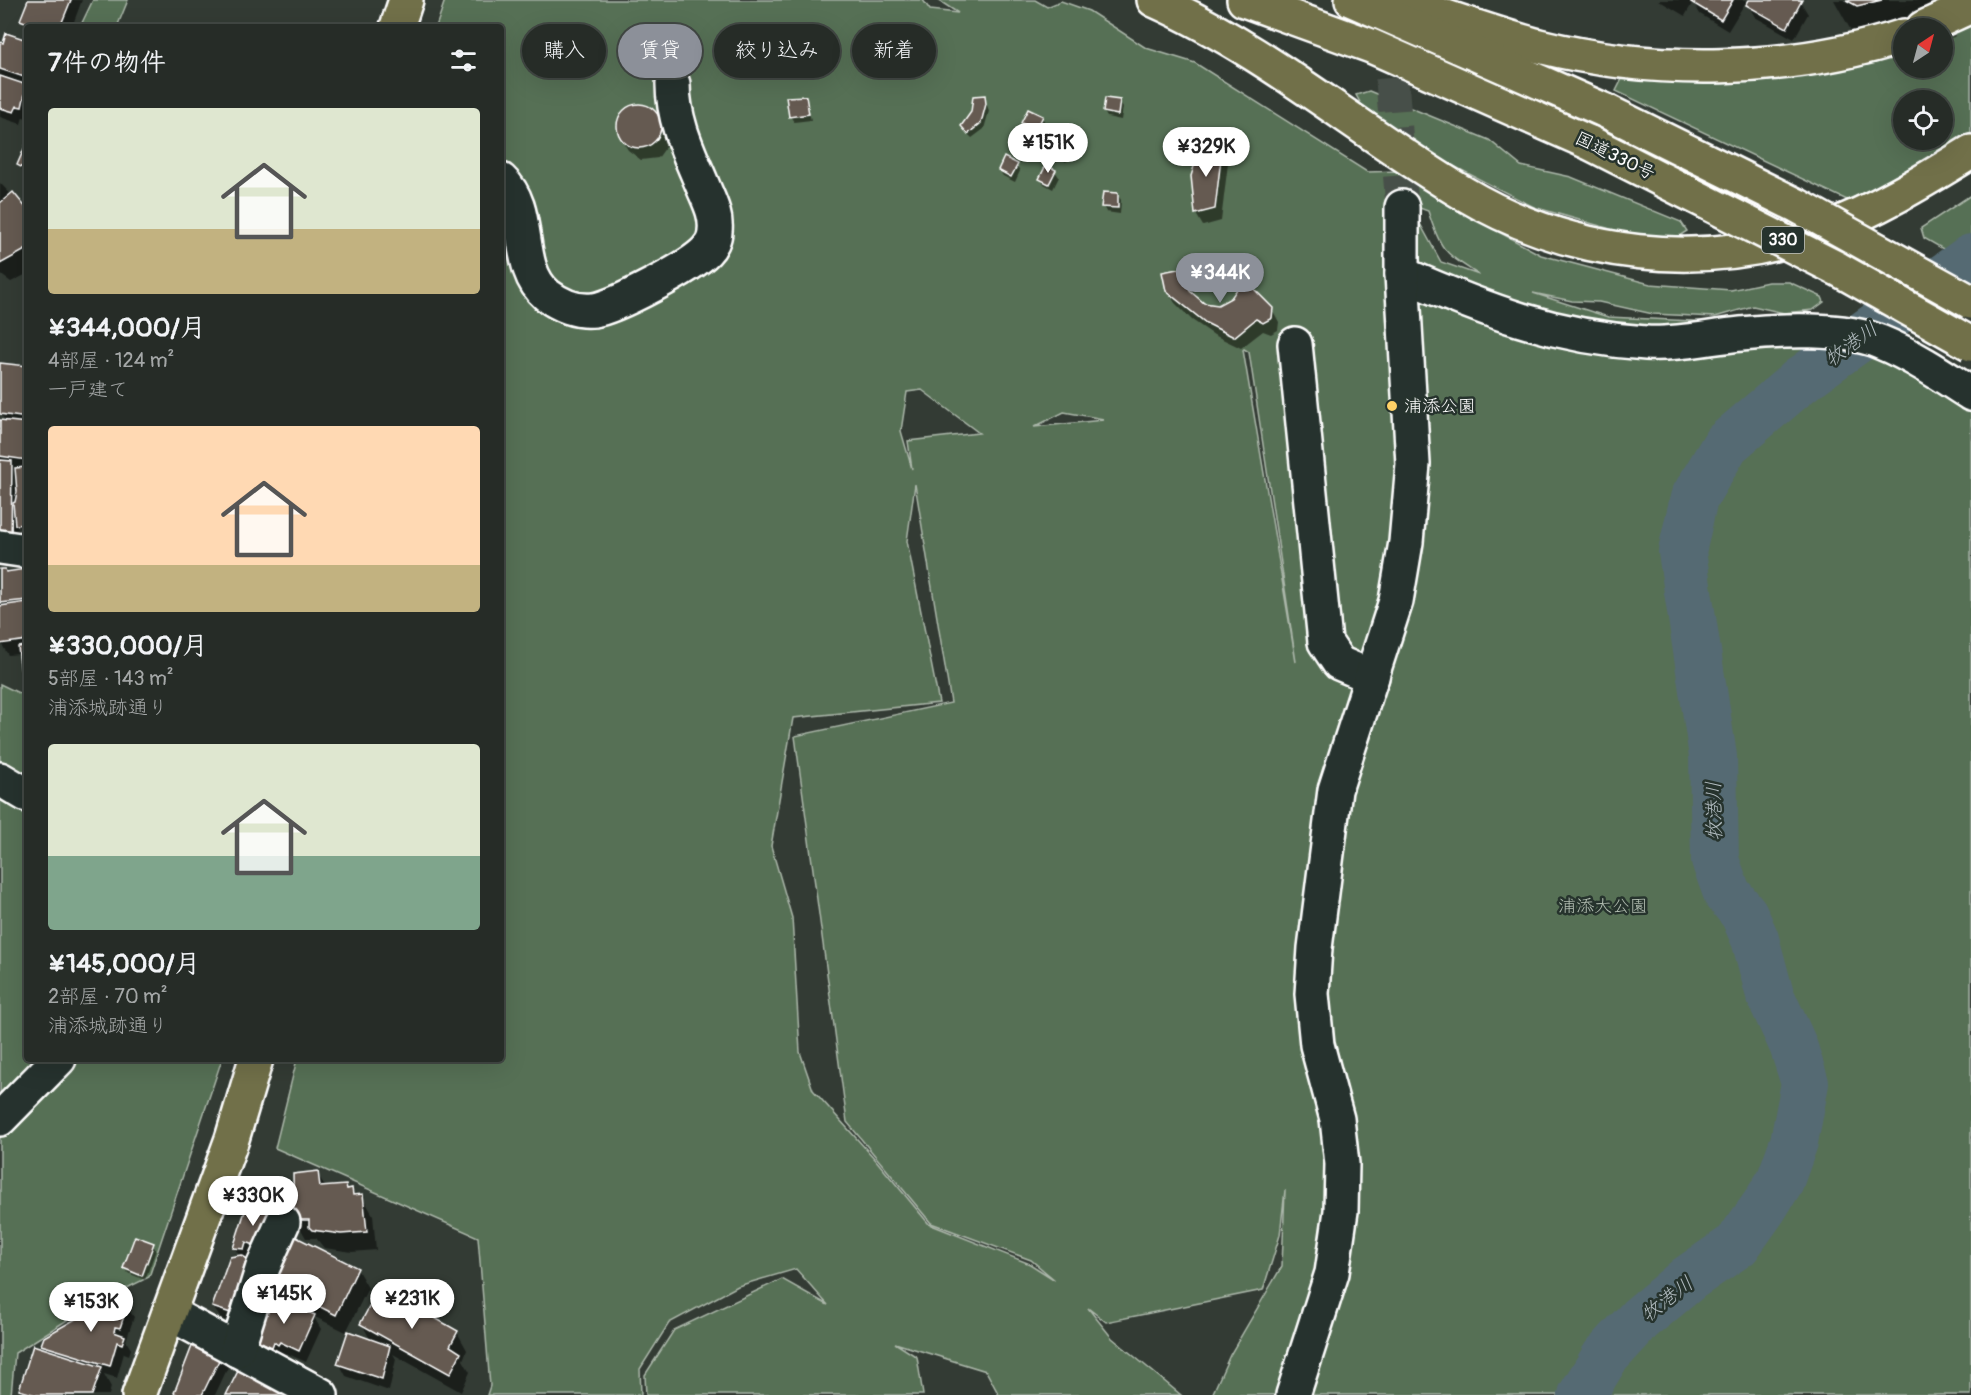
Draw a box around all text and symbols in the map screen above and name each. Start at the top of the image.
north arrow [1893,18,1953,78]
map controls [1893,18,1953,150]
chip: 購入 [522,24,606,78]
chip: 賃貸 [618,24,702,78]
chip: 絞り込み [714,24,840,78]
chip: 新着 [852,24,936,78]
icon: filters [447,44,480,77]
text: 7件の物件 [48,47,166,79]
button: locate [1893,90,1953,150]
pin: ¥151K [1006,123,1090,174]
pin: ¥329K [1164,127,1248,178]
street label: 国道330号 [1571,127,1659,185]
text: ¥151K [1022,130,1074,155]
text: ¥329K [1177,134,1235,159]
icon: home [210,147,318,255]
road number: 330 [1762,227,1804,253]
pin: ¥344K [1178,253,1262,304]
text: ¥344K [1190,260,1250,285]
text: ¥344,000/月 [48,312,206,344]
water label: 牧港川 [1819,316,1883,372]
text: 4部屋 · 124 m² [48,348,174,373]
text: 一戸建て [48,377,128,402]
place label: 浦添公園 [1404,395,1476,418]
marker: 浦添公園 [1385,399,1399,413]
icon: home [210,465,318,573]
text: ¥330,000/月 [48,630,208,662]
text: 5部屋 · 143 m² [48,666,174,691]
text: 浦添城跡通り [48,695,168,720]
water label: 牧港川 [1701,781,1727,841]
icon: home [210,783,318,891]
park label: 浦添大公園 [1558,895,1648,918]
text: ¥145,000/月 [48,948,201,980]
text: 2部屋 · 70 m² [48,984,168,1009]
text: 浦添城跡通り [48,1013,168,1038]
pin: ¥330K [211,1176,295,1227]
text: ¥330K [222,1183,284,1208]
water label: 牧港川 [1636,1271,1698,1327]
pin: ¥145K [242,1274,326,1325]
pin: ¥231K [370,1279,454,1330]
text: ¥145K [256,1281,312,1306]
pin: ¥153K [49,1282,133,1333]
text: ¥231K [384,1286,440,1311]
text: ¥153K [63,1289,119,1314]

